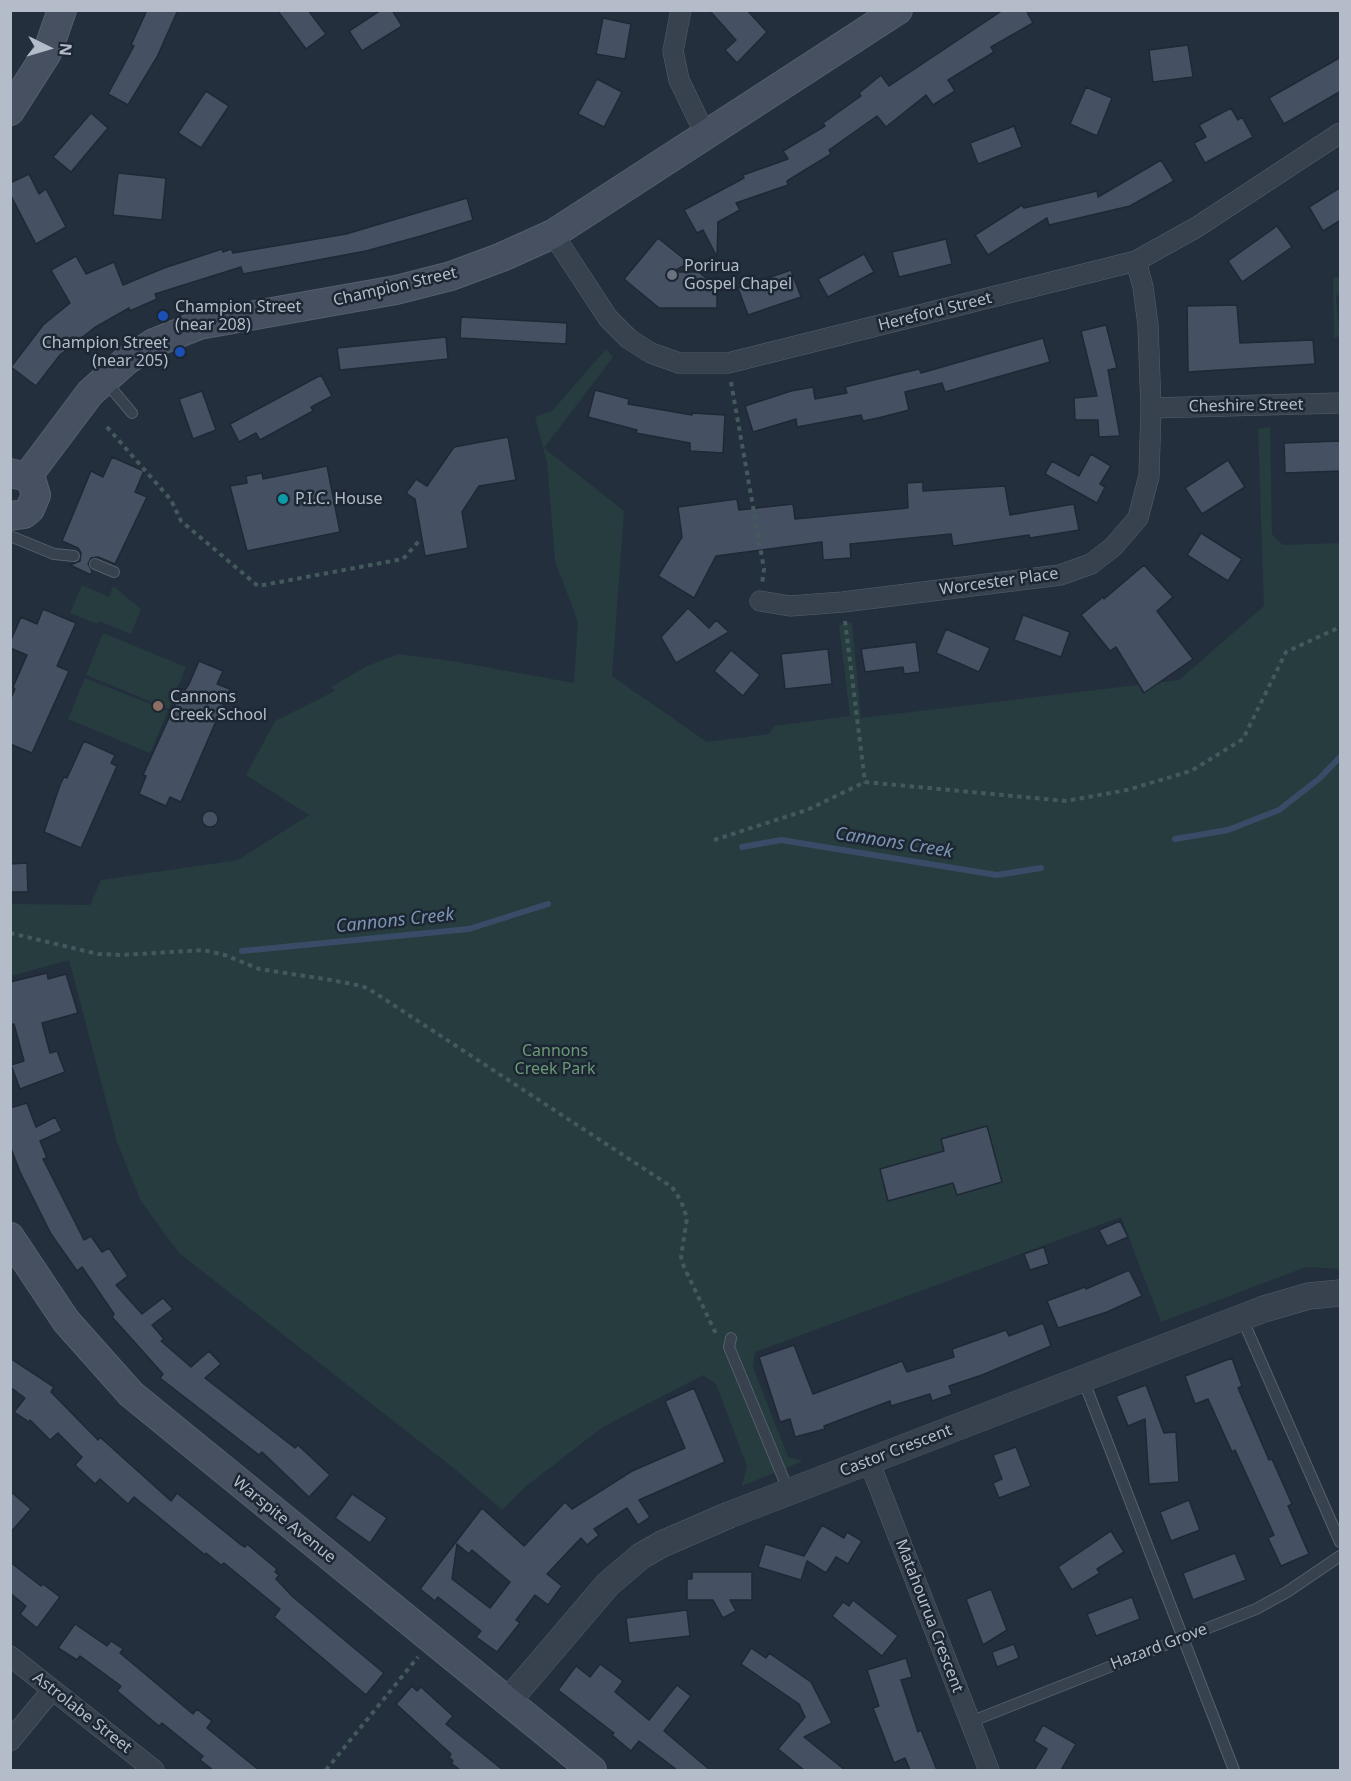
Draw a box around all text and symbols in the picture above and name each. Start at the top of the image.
north arrow [18,18,78,78]
text: N [54,42,77,57]
place label: Porirua Gospel Chapel [684,256,792,294]
street label: Champion Street [331,263,459,311]
marker: Porirua Gospel Chapel [665,268,679,282]
street label: Hereford Street [876,289,994,335]
place label: Champion Street (near 208) [175,297,301,335]
marker: Champion Street (near 208) [156,309,170,323]
place label: Champion Street (near 205) [42,333,168,371]
marker: Champion Street (near 205) [173,345,187,359]
street label: Cheshire Street [1188,395,1304,417]
place label: P.I.C. House [295,489,382,509]
marker: P.I.C. House [276,492,290,506]
street label: Worcester Place [938,564,1060,600]
place label: Cannons Creek School [170,687,267,725]
marker: Cannons Creek School [151,699,165,713]
water label: Cannons Creek [834,823,954,863]
water label: Cannons Creek [335,904,455,938]
park label: Cannons Creek Park [515,1041,595,1079]
street label: Castor Crescent [837,1421,955,1481]
street label: Warspite Avenue [229,1473,339,1567]
street label: Matahourua Crescent [891,1537,967,1695]
street label: Hazard Grove [1108,1620,1210,1674]
street label: Astrolabe Street [29,1668,135,1758]

